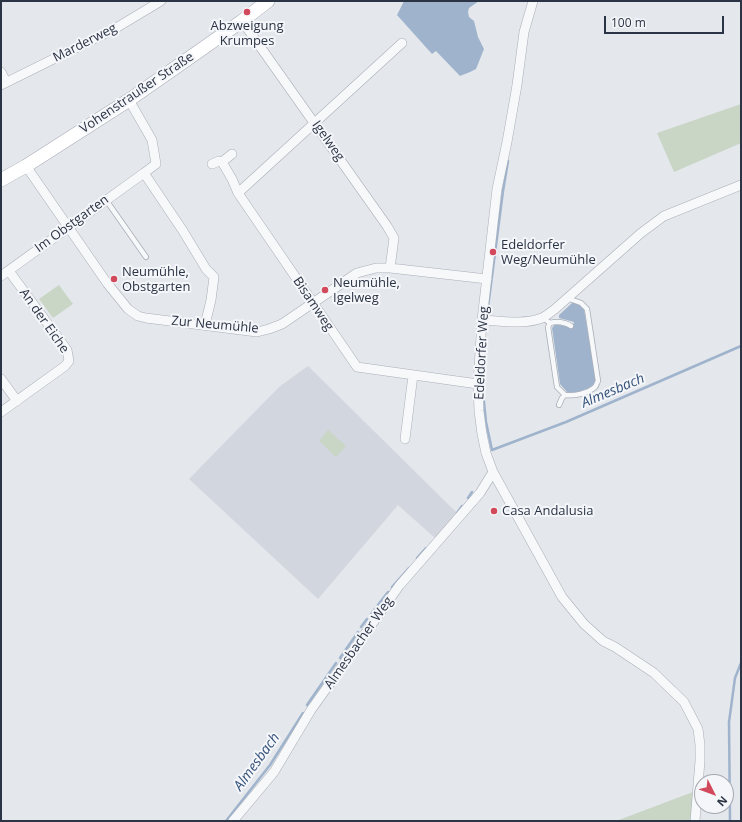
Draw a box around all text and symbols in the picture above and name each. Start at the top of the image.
marker: Abzweigung Krumpes [242,7,252,17]
scale bar [606,8,726,34]
text: 100 m [611,14,646,31]
place label: Abzweigung Krumpes [211,18,283,49]
street label: Marderweg [51,20,119,66]
street label: Vohenstraußer Straße [77,49,197,137]
street label: Igelweg [309,118,347,164]
street label: Im Obstgarten [32,192,112,256]
place label: Edeldorfer Weg/Neumühle [501,237,596,268]
marker: Edeldorfer Weg/Neumühle [488,247,498,257]
place label: Neumühle, Obstgarten [122,264,190,295]
marker: Neumühle, Obstgarten [109,274,119,284]
street label: Bisamweg [289,274,337,334]
place label: Neumühle, Igelweg [333,275,400,306]
marker: Neumühle, Igelweg [320,285,330,295]
street label: An der Eiche [16,286,72,356]
street label: Edeldorfer Weg [472,306,492,400]
street label: Zur Neumühle [171,313,259,337]
water label: Almesbach [579,370,647,412]
place label: Casa Andalusia [502,503,594,519]
marker: Casa Andalusia [489,506,499,516]
street label: Almesbacher Weg [321,594,397,692]
water label: Almesbach [231,730,283,794]
north arrow [694,774,734,814]
text: N [714,793,731,810]

